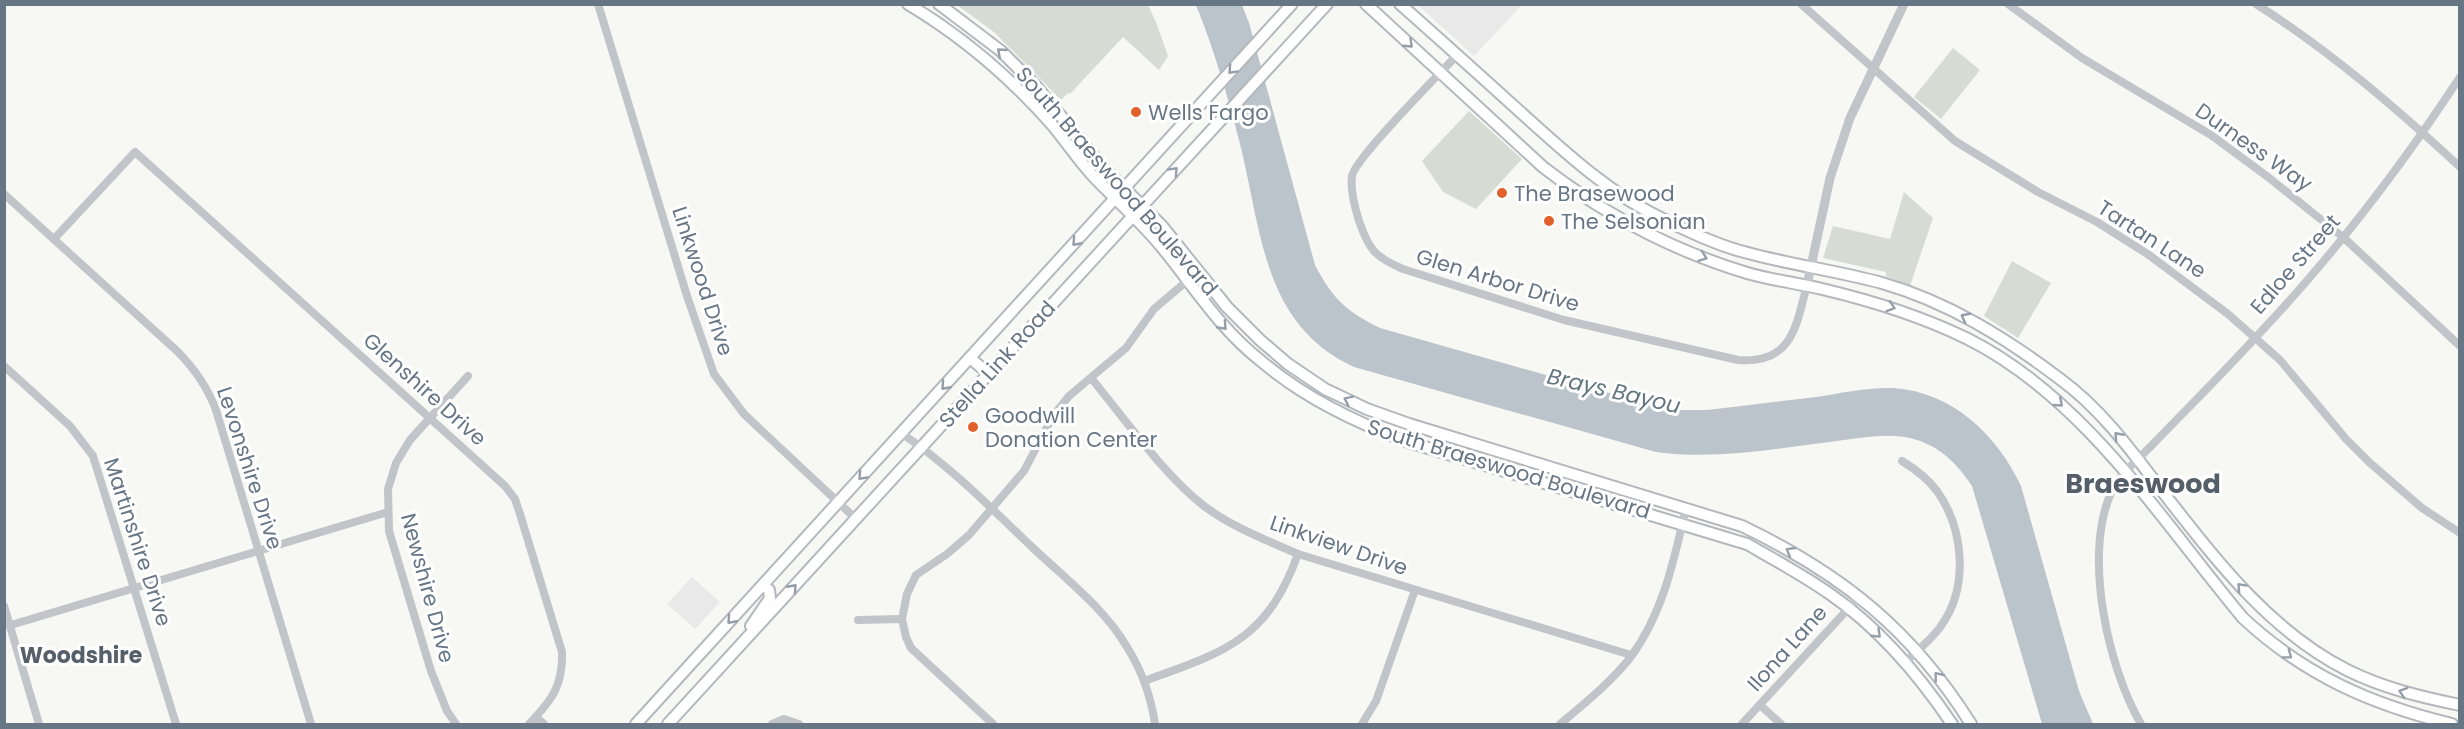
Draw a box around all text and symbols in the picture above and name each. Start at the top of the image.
one-way arrow [1402,37,1413,48]
one-way arrow [998,48,1008,59]
street label: South Braeswood Boulevard [1009,60,1225,302]
one-way arrow [1228,63,1239,74]
street label: Durness Way [2190,96,2318,198]
place label: Wells Fargo [1148,98,1269,127]
marker: Wells Fargo [1129,105,1143,119]
one-way arrow [1167,167,1178,178]
place label: The Brasewood [1514,179,1675,208]
marker: The Brasewood [1495,186,1509,200]
street label: Tartan Lane [2092,193,2212,285]
street label: Linkwood Drive [665,203,741,359]
place label: The Selsonian [1561,207,1706,236]
street label: Edloe Street [2243,208,2347,320]
marker: The Selsonian [1542,214,1556,228]
one-way arrow [1073,234,1084,245]
street label: Glen Arbor Drive [1413,241,1583,319]
one-way arrow [1697,250,1708,262]
street label: Stella Link Road [932,294,1062,434]
one-way arrow [1885,300,1896,312]
one-way arrow [1961,312,1972,324]
one-way arrow [1216,319,1227,329]
street label: Glenshire Drive [357,326,493,452]
water label: Brays Bayou [1544,361,1684,421]
one-way arrow [941,379,952,389]
street label: Levonshire Drive [210,383,290,553]
one-way arrow [1344,395,1355,407]
one-way arrow [2052,396,2063,407]
place label: Goodwill Donation Center [985,401,1158,454]
street label: South Braeswood Boulevard [1364,412,1654,526]
marker: Goodwill Donation Center [966,420,980,434]
one-way arrow [2114,432,2125,442]
street label: Martinshire Drive [97,454,179,630]
district label: Braeswood [2065,465,2221,502]
one-way arrow [858,469,869,480]
street label: Linkview Drive [1266,508,1412,582]
street label: Newshire Drive [394,510,462,666]
one-way arrow [1786,546,1796,558]
one-way arrow [2237,583,2248,593]
one-way arrow [785,585,796,596]
street label: Ilona Lane [1741,599,1833,697]
one-way arrow [727,613,738,624]
one-way arrow [1871,627,1881,638]
district label: Woodshire [20,640,142,671]
one-way arrow [2282,648,2293,659]
one-way arrow [1934,672,1945,683]
one-way arrow [2398,686,2409,699]

